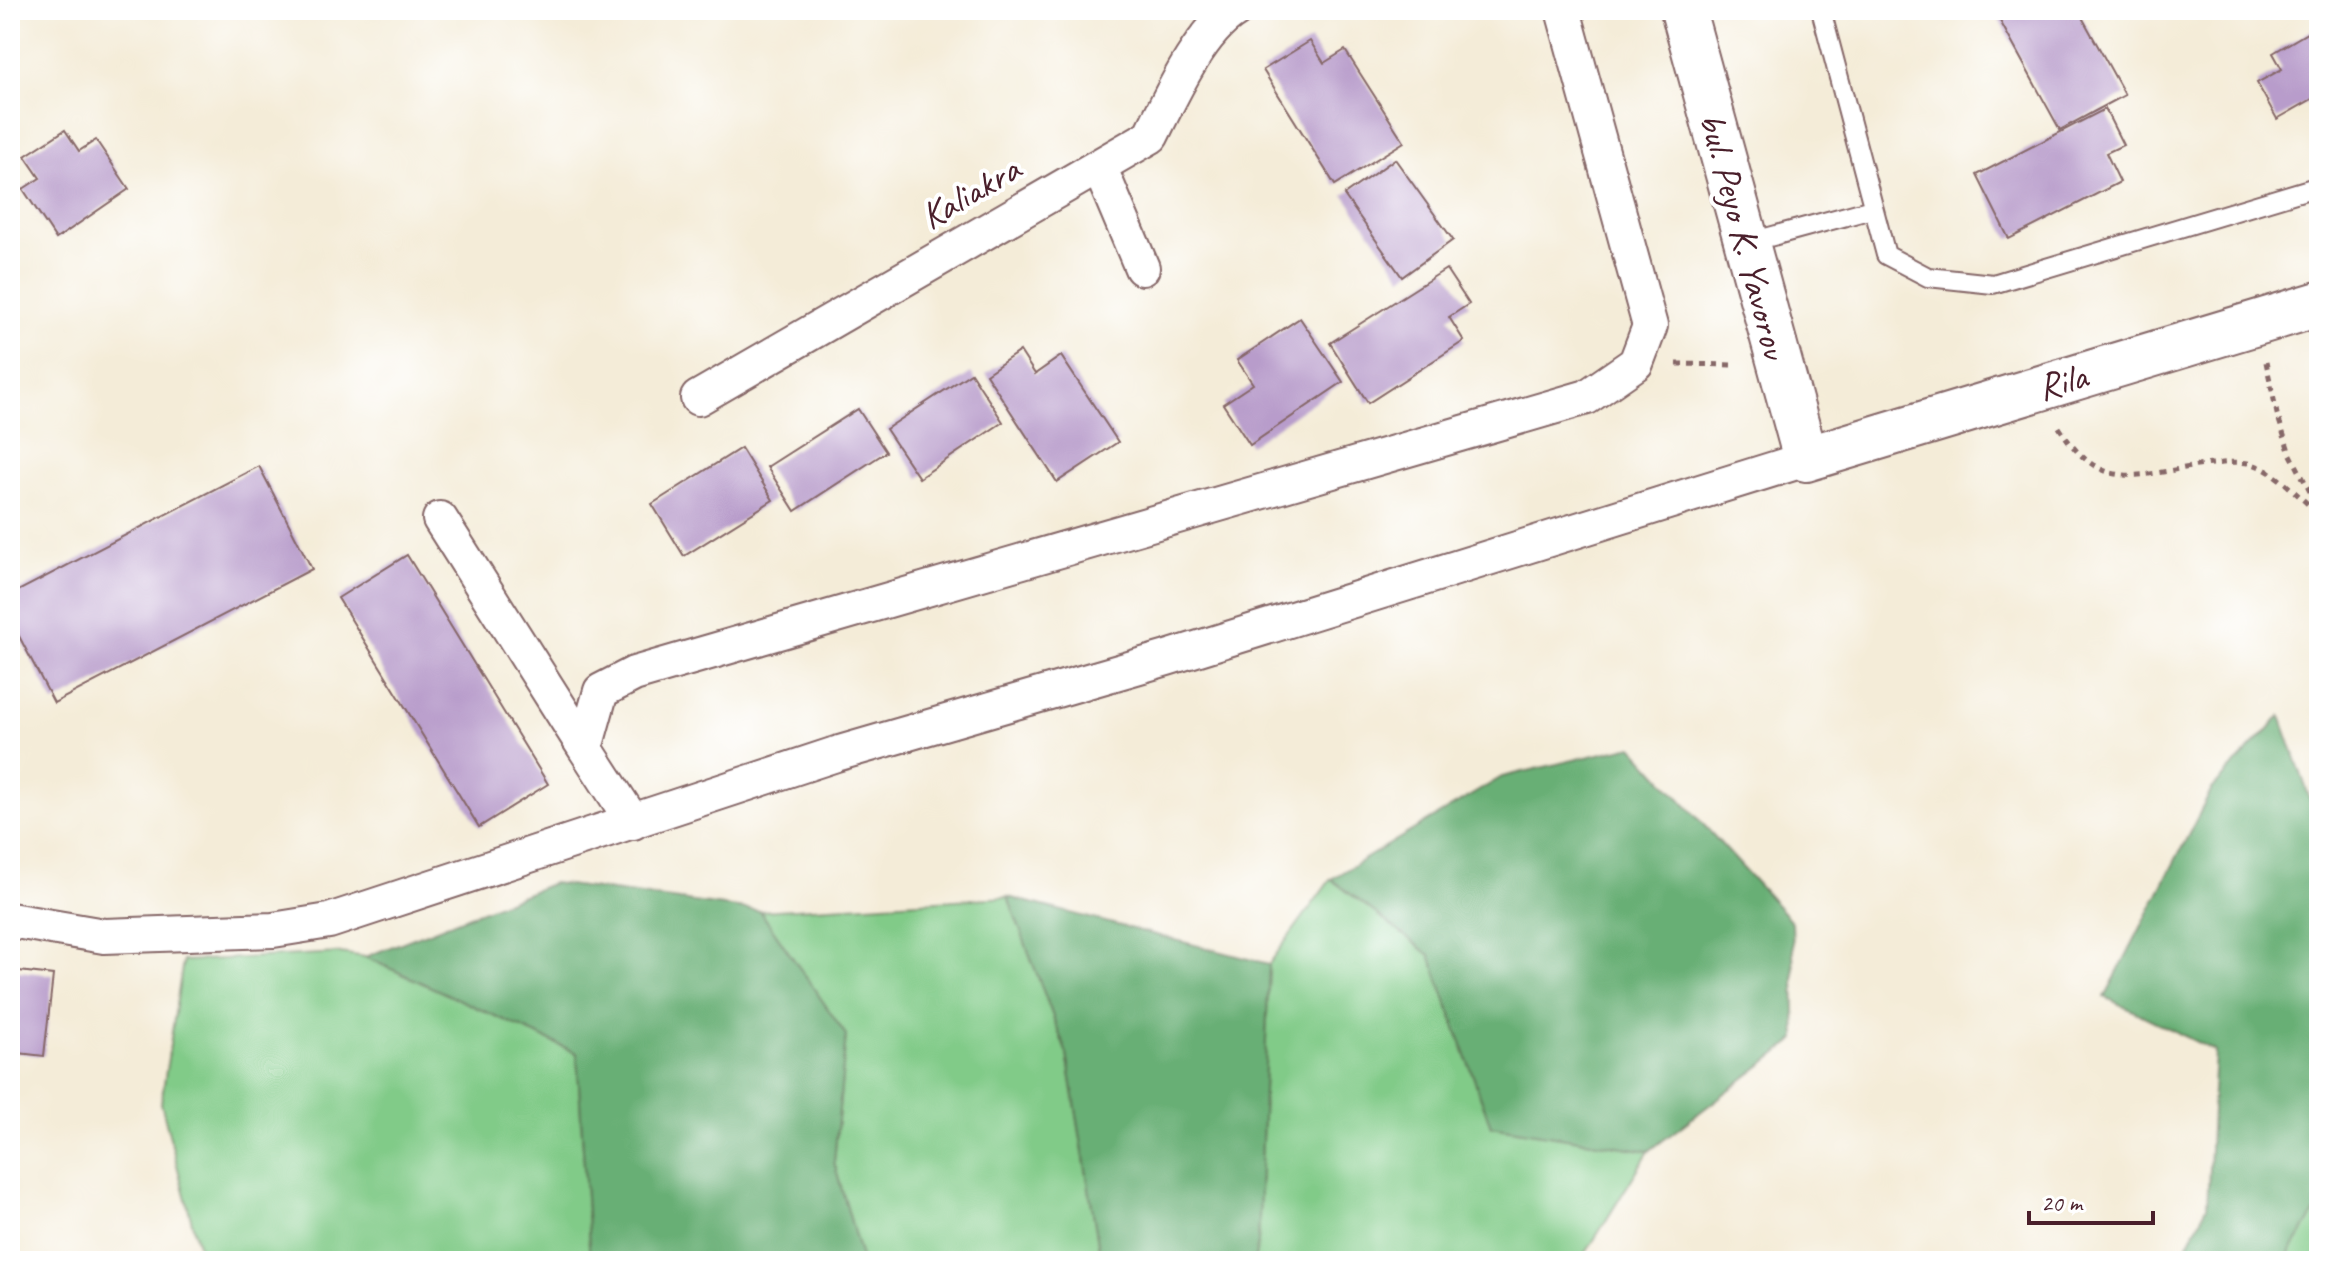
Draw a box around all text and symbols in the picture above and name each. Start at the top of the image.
street label: bul. Peyo K. Yavorov [1688,108,1800,366]
street label: Kaliakra [912,144,1031,240]
street label: Rila [2032,351,2095,411]
scale bar [2029,1175,2153,1225]
text: 20 m [2041,1188,2084,1218]

